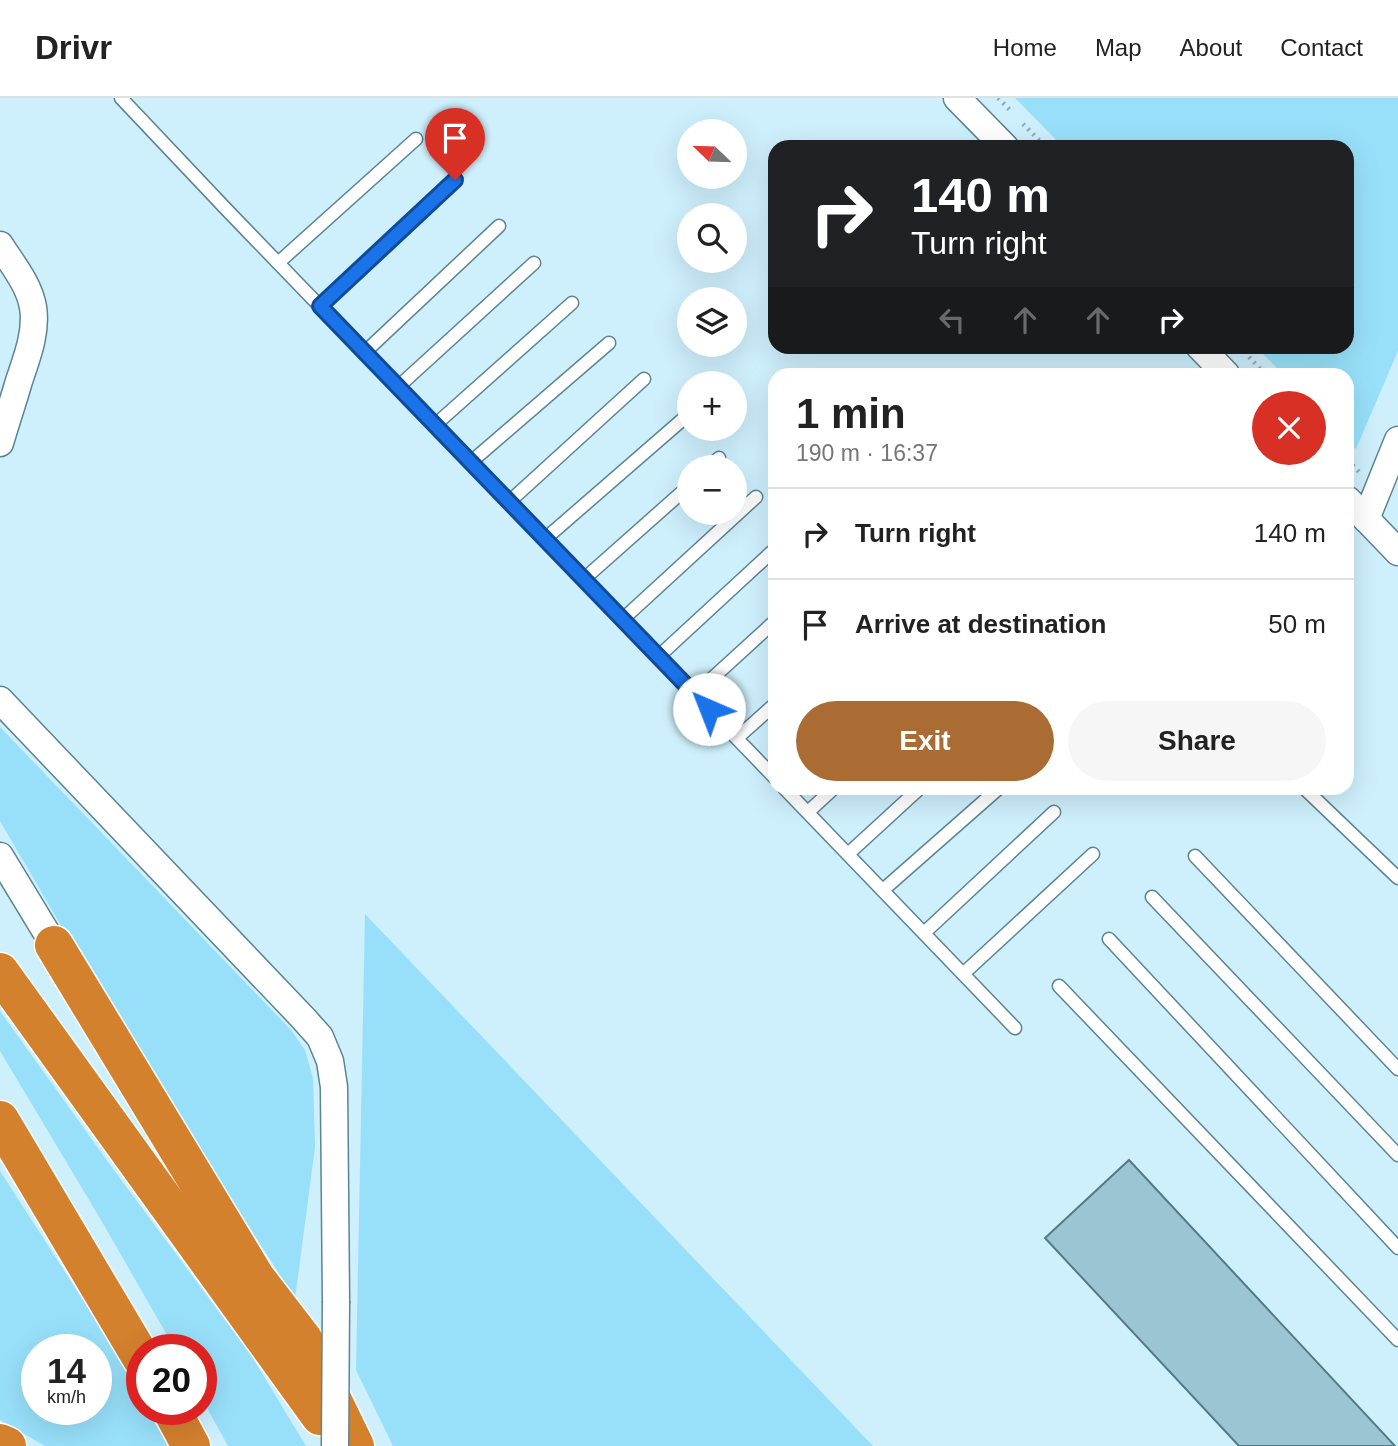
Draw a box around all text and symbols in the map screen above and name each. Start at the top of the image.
text: Drivr [35,29,112,66]
text: Home [993,34,1057,61]
text: Map [1095,34,1142,61]
text: About [1180,34,1242,61]
text: Contact [1280,34,1363,61]
pin [425,108,485,180]
icon: arrive [436,119,474,157]
north arrow [677,119,747,189]
map controls [677,119,747,525]
icon: right [796,168,887,259]
text: 140 m [911,168,1050,222]
button: search [677,203,747,273]
text: Turn right [911,225,1047,261]
button: layers [677,287,747,357]
icon: left [933,301,971,339]
icon: ahead [1006,301,1044,339]
icon: ahead [1079,301,1117,339]
icon: right [1152,301,1190,339]
button: + [677,371,747,441]
text: 1 min [796,390,906,437]
button: close [1252,391,1326,465]
text: 190 m · 16:37 [796,440,938,466]
button: − [677,455,747,525]
icon: right [796,515,834,553]
text: Turn right [855,518,976,548]
text: 140 m [1254,518,1326,548]
icon: arrive [796,606,834,644]
text: Arrive at destination [855,609,1106,639]
text: 50 m [1268,609,1326,639]
position arrow [672,672,746,746]
button: Exit [796,701,1054,781]
button: Share [1068,701,1326,781]
speed limit sign: 20 [126,1334,217,1425]
text: 14 [47,1351,86,1390]
text: km/h [47,1387,86,1407]

